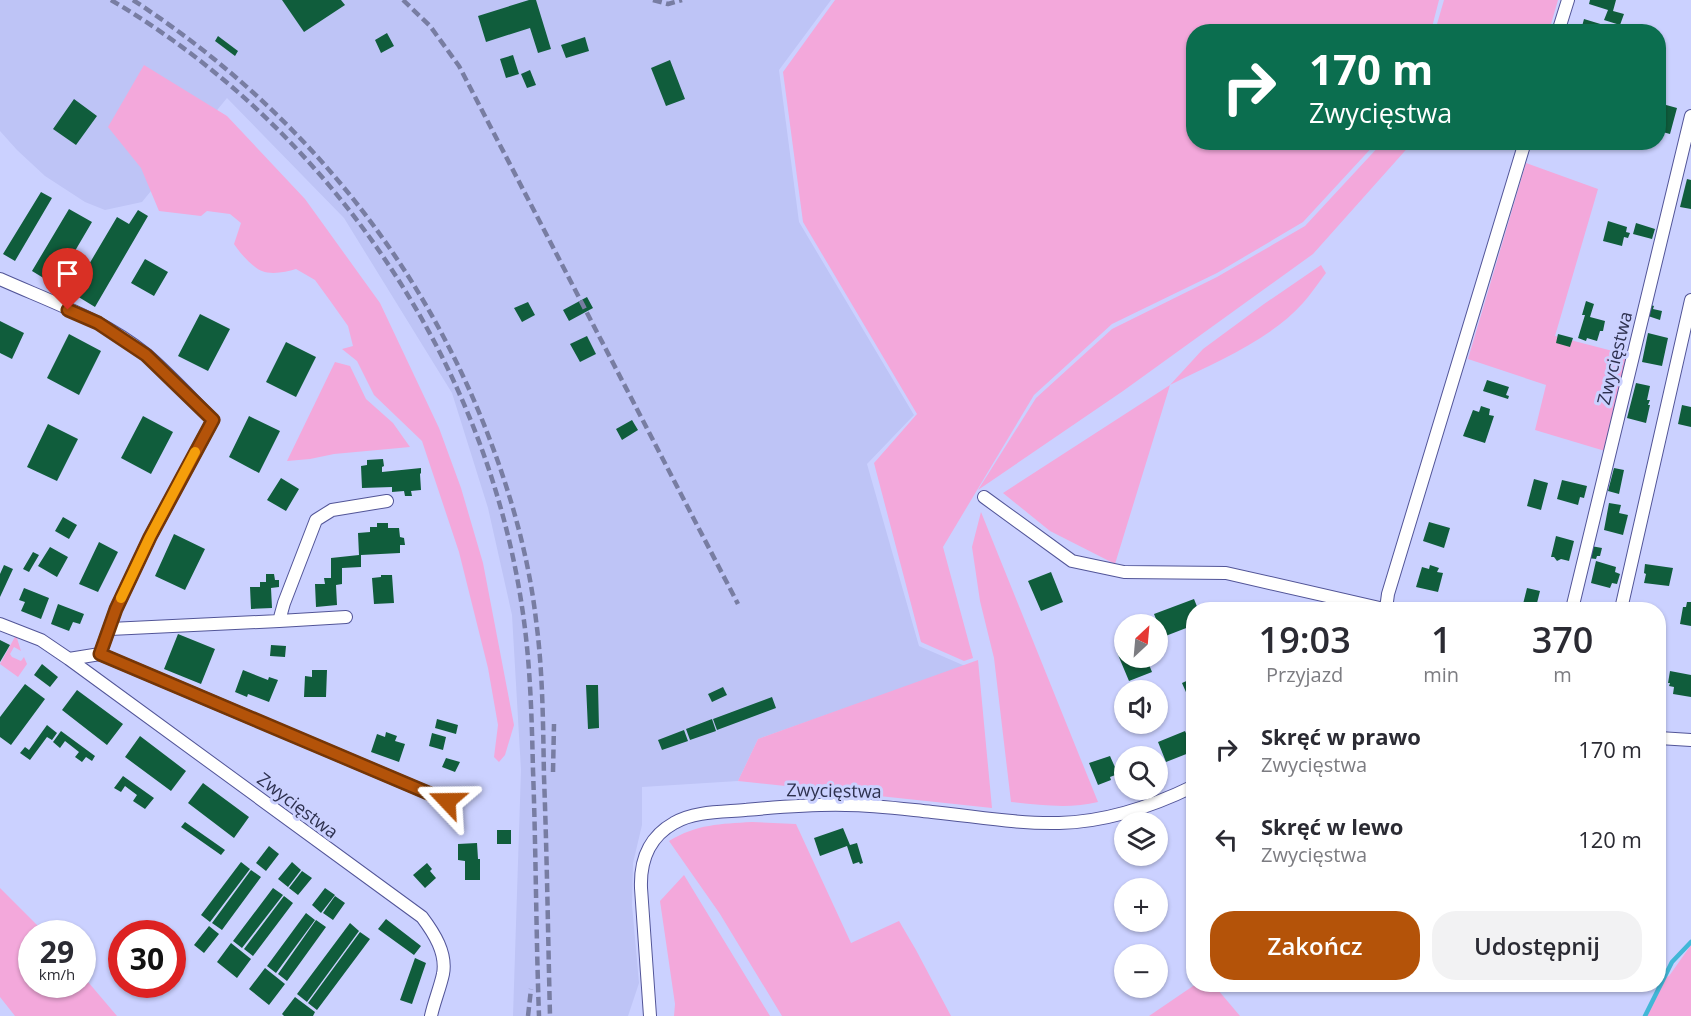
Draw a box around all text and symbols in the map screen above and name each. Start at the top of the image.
text: 170 m [1309,40,1433,97]
icon: right [1210,48,1288,126]
text: Zwycięstwa [1309,94,1452,131]
pin [42,248,93,310]
icon: arrive [51,257,84,290]
street label: Zwycięstwa [1591,309,1637,407]
north arrow [1114,614,1168,668]
map controls [1114,614,1168,998]
text: 19:03 [1259,615,1351,664]
text: 1 [1431,615,1452,664]
text: 370 [1532,615,1593,664]
text: Przyjazd [1266,661,1343,688]
text: min [1423,661,1459,688]
text: m [1553,661,1572,688]
button: sound [1114,680,1168,734]
text: Skręć w prawo [1261,721,1421,751]
icon: right [1210,733,1243,766]
text: 170 m [1578,734,1642,764]
button: search [1114,746,1168,800]
text: Zwycięstwa [1261,751,1367,778]
street label: Zwycięstwa [253,767,343,843]
position arrow [415,769,479,833]
street label: Zwycięstwa [786,777,882,803]
text: Skręć w lewo [1261,811,1403,841]
button: layers [1114,812,1168,866]
icon: left [1210,823,1243,856]
text: 120 m [1578,824,1642,854]
text: Zwycięstwa [1261,841,1367,868]
button: + [1114,878,1168,932]
button: Zakończ [1210,911,1420,980]
button: Udostępnij [1432,911,1642,980]
speed limit sign: 30 [108,920,186,998]
text: 29 [40,931,74,972]
button: − [1114,944,1168,998]
text: km/h [39,964,75,984]

